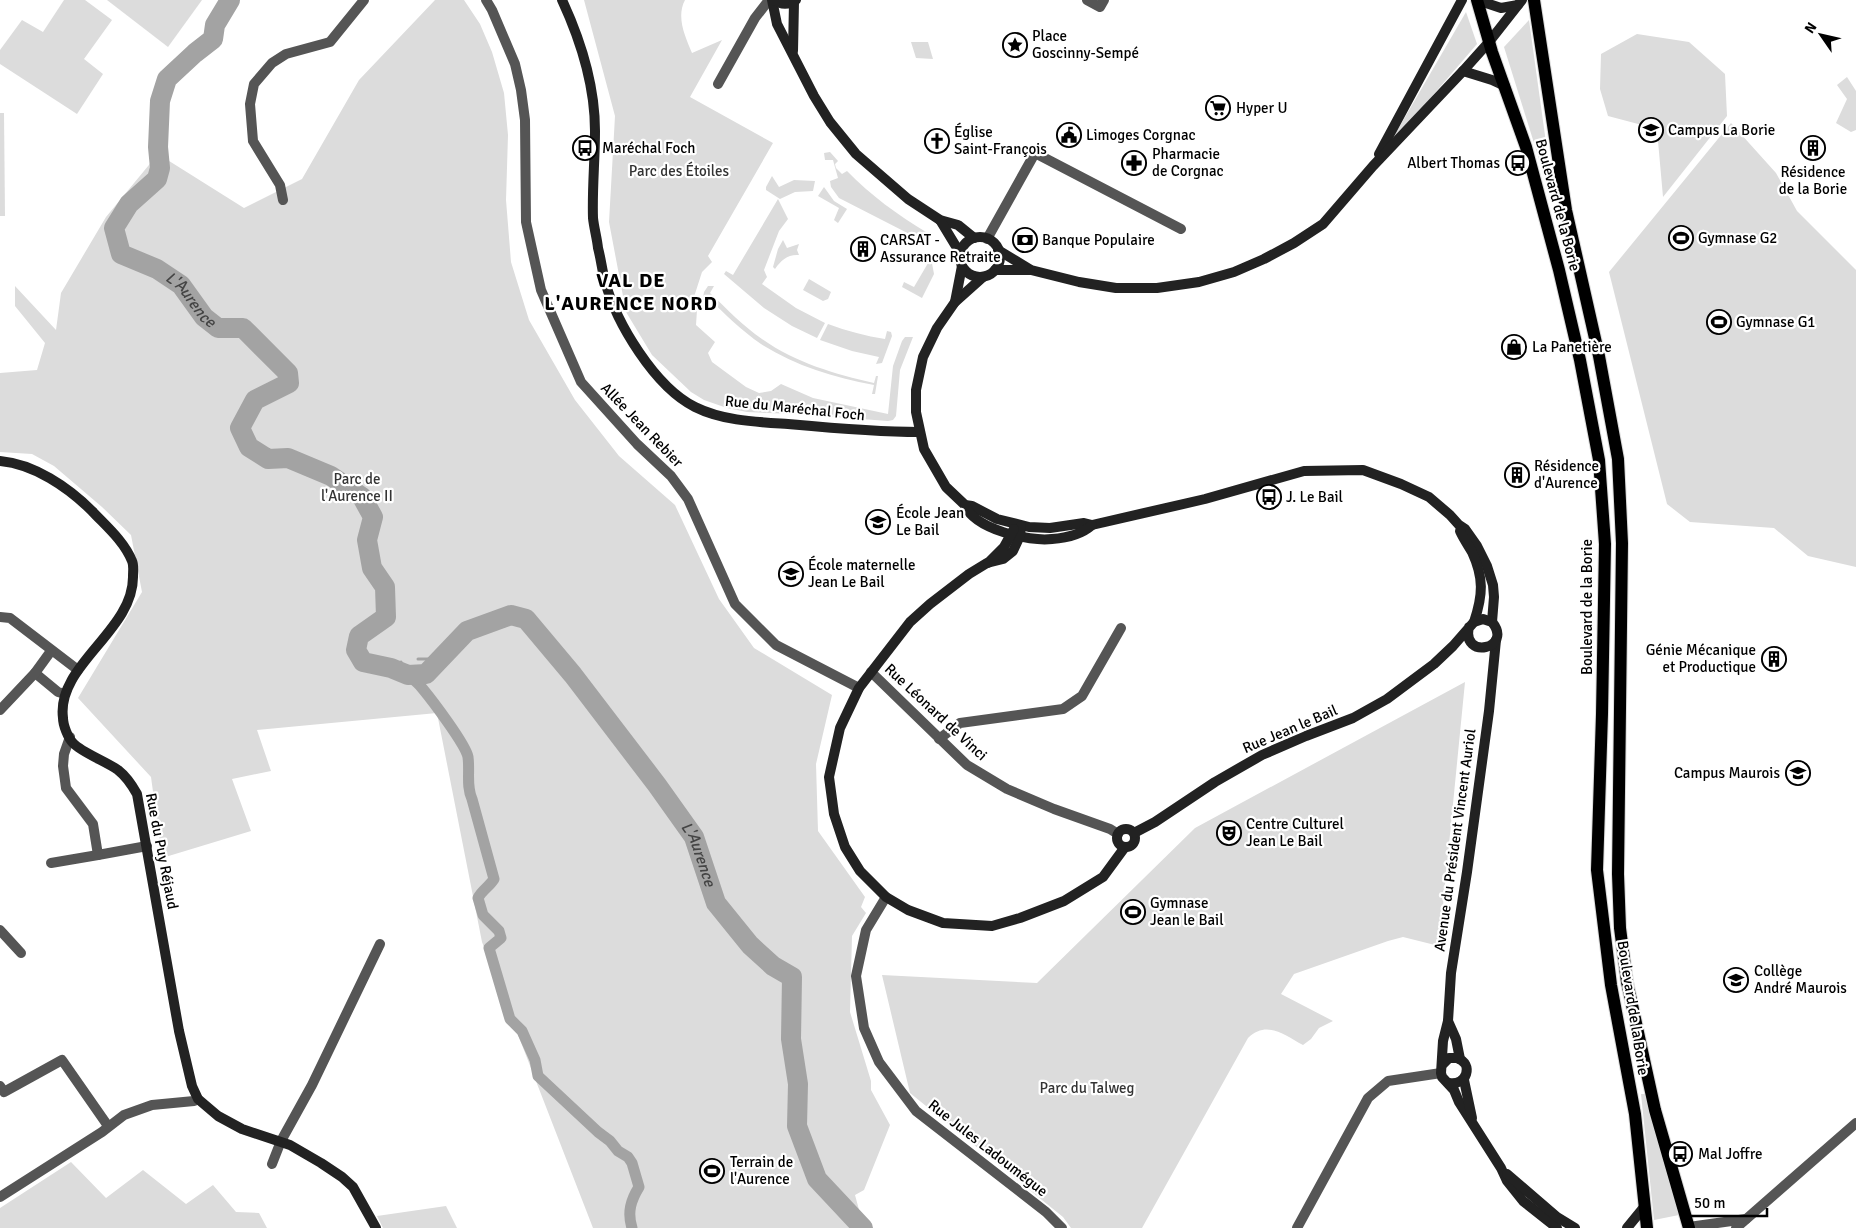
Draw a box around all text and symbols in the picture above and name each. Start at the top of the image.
north arrow [1796,10,1846,60]
text: N [1801,19,1820,37]
place label: Place Goscinny-Sempé [1032,27,1139,62]
place icon: Place Goscinny-Sempé [1002,32,1028,58]
supermarket icon: Hyper U [1205,95,1231,121]
place label: Hyper U [1236,99,1287,117]
school or university icon: Campus La Borie [1638,117,1664,143]
place label: Campus La Borie [1668,121,1775,139]
place label: Église Saint-François [954,122,1047,158]
public building icon: Limoges Corgnac [1056,122,1082,148]
place label: Limoges Corgnac [1086,126,1196,144]
church icon: Église Saint-François [924,128,950,154]
bus stop icon: Maréchal Foch [572,135,598,161]
building icon: Résidence de la Borie [1800,135,1826,161]
street label: Boulevard de la Borie [1532,137,1584,273]
place label: Maréchal Foch [602,139,695,157]
place label: Pharmacie de Corgnac [1152,145,1224,180]
pharmacy icon: Pharmacie de Corgnac [1121,150,1147,176]
bus stop icon: Albert Thomas [1505,150,1531,176]
place label: Albert Thomas [1407,154,1500,172]
park label: Parc des Étoiles [629,161,730,180]
place label: Résidence de la Borie [1779,163,1847,198]
sports icon: Gymnase G2 [1668,225,1694,251]
bank icon: Banque Populaire [1012,227,1038,253]
place label: Gymnase G2 [1698,229,1777,247]
place label: CARSAT - Assurance Retraite [880,231,1001,266]
place label: Banque Populaire [1042,231,1155,249]
building icon: CARSAT - Assurance Retraite [850,236,876,262]
water label: L'Aurence [162,268,220,333]
district label: VAL DE L'AURENCE NORD [544,268,718,316]
sports icon: Gymnase G1 [1706,309,1732,335]
place label: Gymnase G1 [1736,313,1815,331]
shop icon: La Panetière [1501,334,1527,360]
place label: La Panetière [1532,338,1612,356]
street label: Allée Jean Rebier [597,379,687,471]
street label: Rue du Maréchal Foch [724,392,866,424]
place label: Résidence d'Aurence [1534,457,1599,492]
building icon: Résidence d'Aurence [1504,462,1530,488]
park label: Parc de l'Aurence II [321,470,393,505]
bus stop icon: J. Le Bail [1256,484,1282,510]
place label: J. Le Bail [1286,488,1343,506]
place label: École Jean Le Bail [896,503,964,539]
school or university icon: École Jean Le Bail [865,509,891,535]
street label: Boulevard de la Borie [1578,539,1596,675]
place label: École maternelle Jean Le Bail [808,555,915,591]
school or university icon: École maternelle Jean Le Bail [778,561,804,587]
place label: Génie Mécanique et Productique [1646,641,1756,676]
building icon: Génie Mécanique et Productique [1761,646,1787,672]
street label: Rue Léonard de Vinci [881,660,991,764]
street label: Rue Jean le Bail [1240,701,1340,757]
street label: Avenue du Président Vincent Auriol [1430,727,1480,953]
school or university icon: Campus Maurois [1785,760,1811,786]
place label: Campus Maurois [1674,764,1780,782]
street label: Rue du Puy Réjaud [142,791,182,911]
place label: Centre Culturel Jean Le Bail [1246,815,1344,850]
water label: L'Aurence [677,818,720,890]
theatre icon: Centre Culturel Jean Le Bail [1216,820,1242,846]
place label: Gymnase Jean le Bail [1150,894,1224,929]
sports icon: Gymnase Jean le Bail [1120,899,1146,925]
street label: Boulevard de la Borie [1613,939,1653,1077]
place label: Collège André Maurois [1754,962,1847,997]
school or university icon: Collège André Maurois [1723,967,1749,993]
park label: Parc du Talweg [1039,1079,1135,1097]
street label: Rue Jules Ladoumégue [925,1096,1051,1200]
bus stop icon: Mal Joffre [1667,1141,1693,1167]
place label: Mal Joffre [1698,1145,1762,1163]
place label: Terrain de l'Aurence [730,1153,793,1188]
sports icon: Terrain de l'Aurence [699,1158,725,1184]
scale bar [1686,1186,1767,1218]
text: 50 m [1694,1194,1725,1212]

